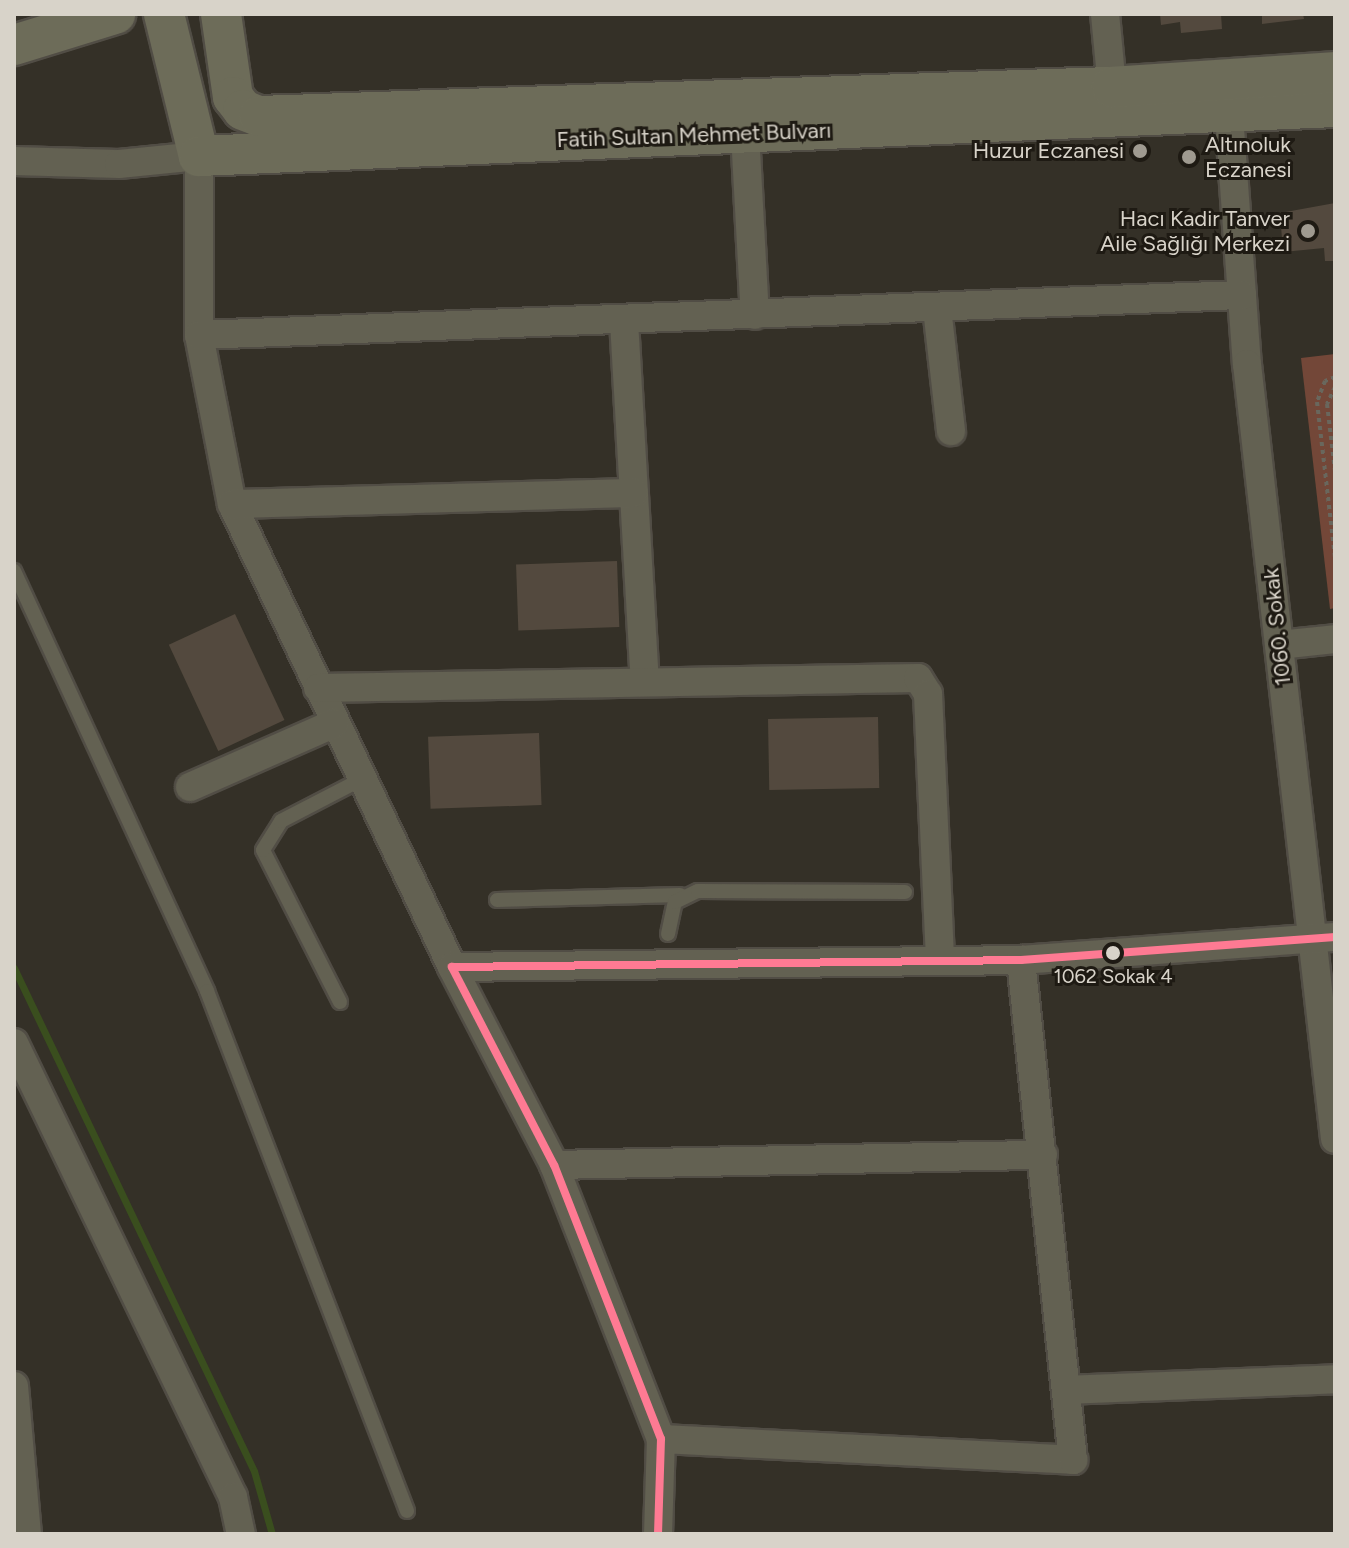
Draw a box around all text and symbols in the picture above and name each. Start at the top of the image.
street label: Fatih Sultan Mehmet Bulvarı [556,117,832,153]
place label: Altınoluk Eczanesi [1205,131,1292,182]
place label: Huzur Eczanesi [973,138,1124,164]
marker: Huzur Eczanesi [1131,142,1149,160]
marker: Altınoluk Eczanesi [1180,148,1198,166]
place label: Hacı Kadir Tanver Aile Sağlığı Merkezi [1100,205,1290,256]
marker: Hacı Kadir Tanver Aile Sağlığı Merkezi [1297,220,1319,242]
street label: 1060. Sokak [1258,567,1296,687]
marker: 1062 Sokak 4 [1105,945,1121,961]
place label: 1062 Sokak 4 [1053,964,1173,988]

